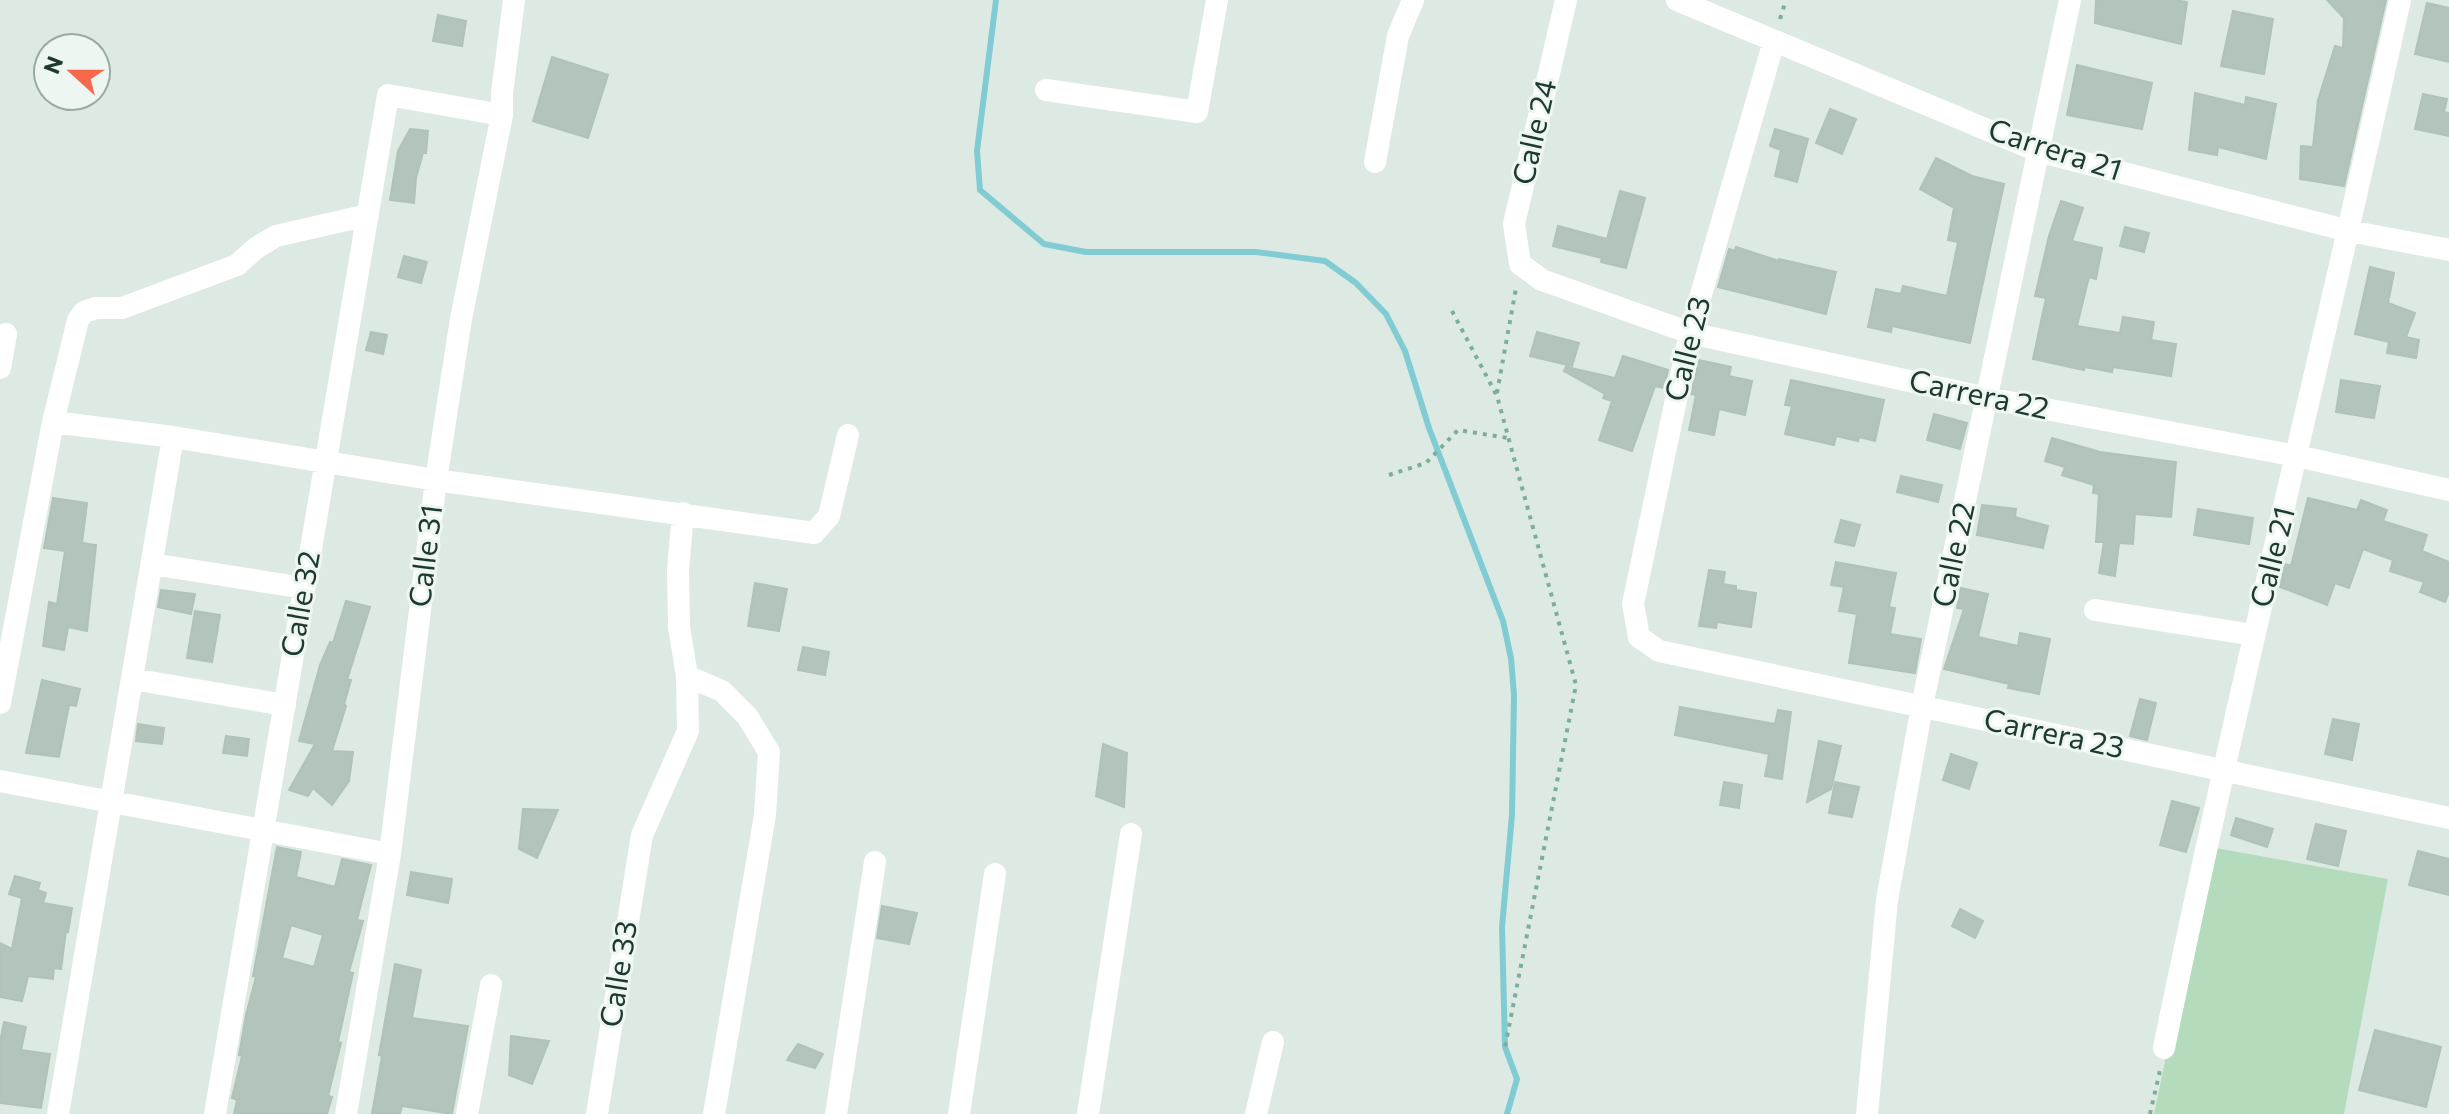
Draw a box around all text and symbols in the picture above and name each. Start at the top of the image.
north arrow [32,32,112,112]
text: N [37,52,68,77]
street label: Calle 24 [1502,75,1563,188]
street label: Carrera 21 [1984,109,2127,187]
street label: Calle 23 [1655,292,1716,405]
street label: Carrera 22 [1906,360,2053,425]
street label: Calle 22 [1922,499,1981,610]
street label: Calle 31 [399,502,448,609]
street label: Calle 21 [2240,502,2301,611]
street label: Calle 32 [271,548,326,659]
street label: Carrera 23 [1981,699,2128,764]
street label: Calle 33 [590,918,643,1029]

